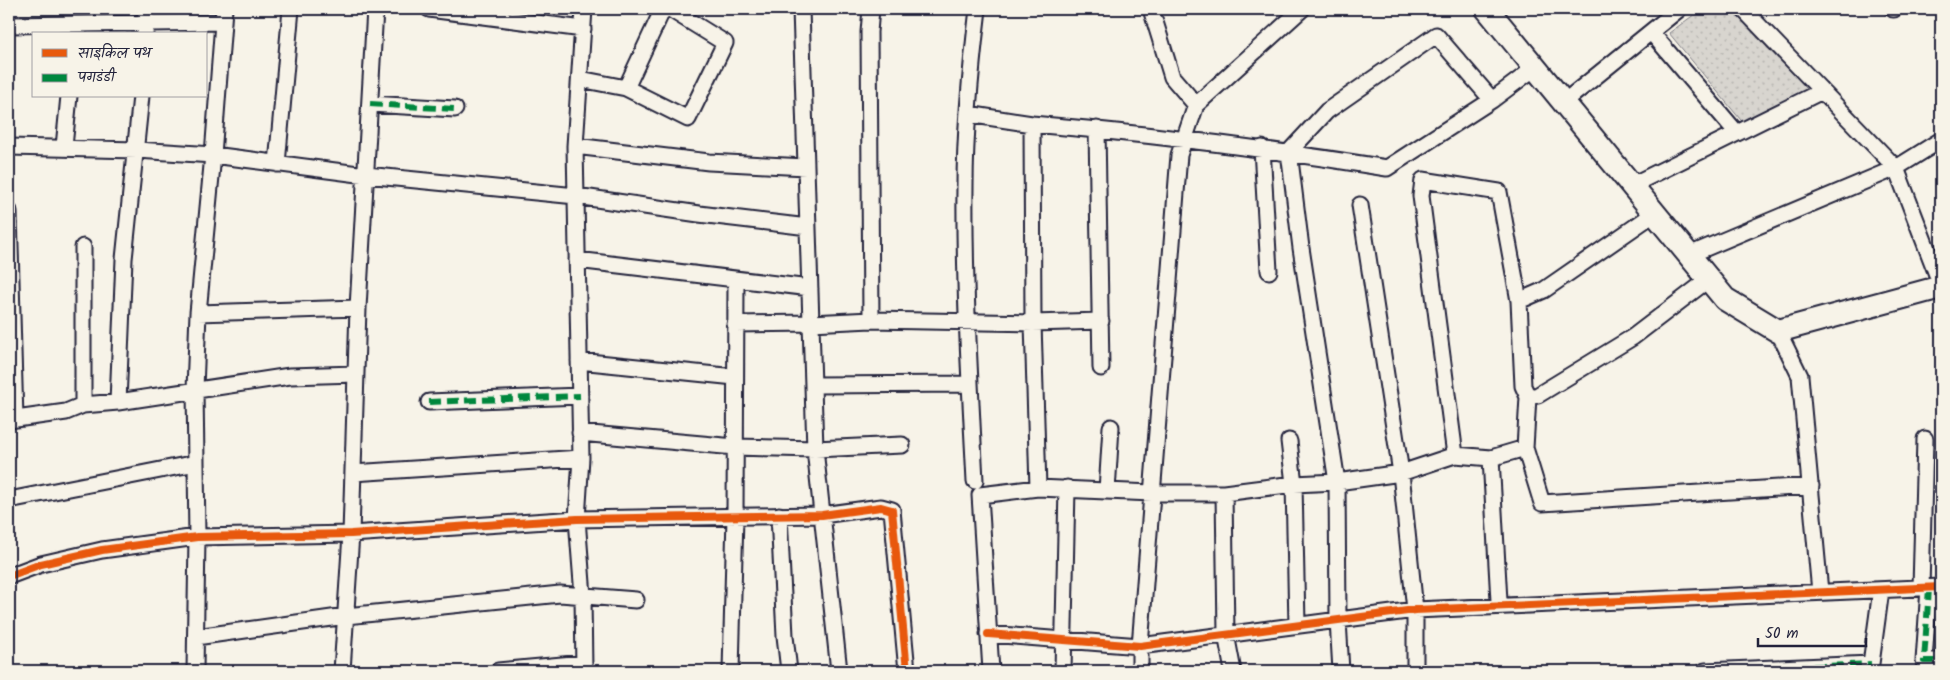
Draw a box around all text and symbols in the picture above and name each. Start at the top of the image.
legend [32,32,208,98]
text: साइकिल पथ [78,42,153,66]
text: पगडंडी [77,66,118,90]
scale bar [1758,615,1865,647]
text: 50 m [1765,622,1799,646]

